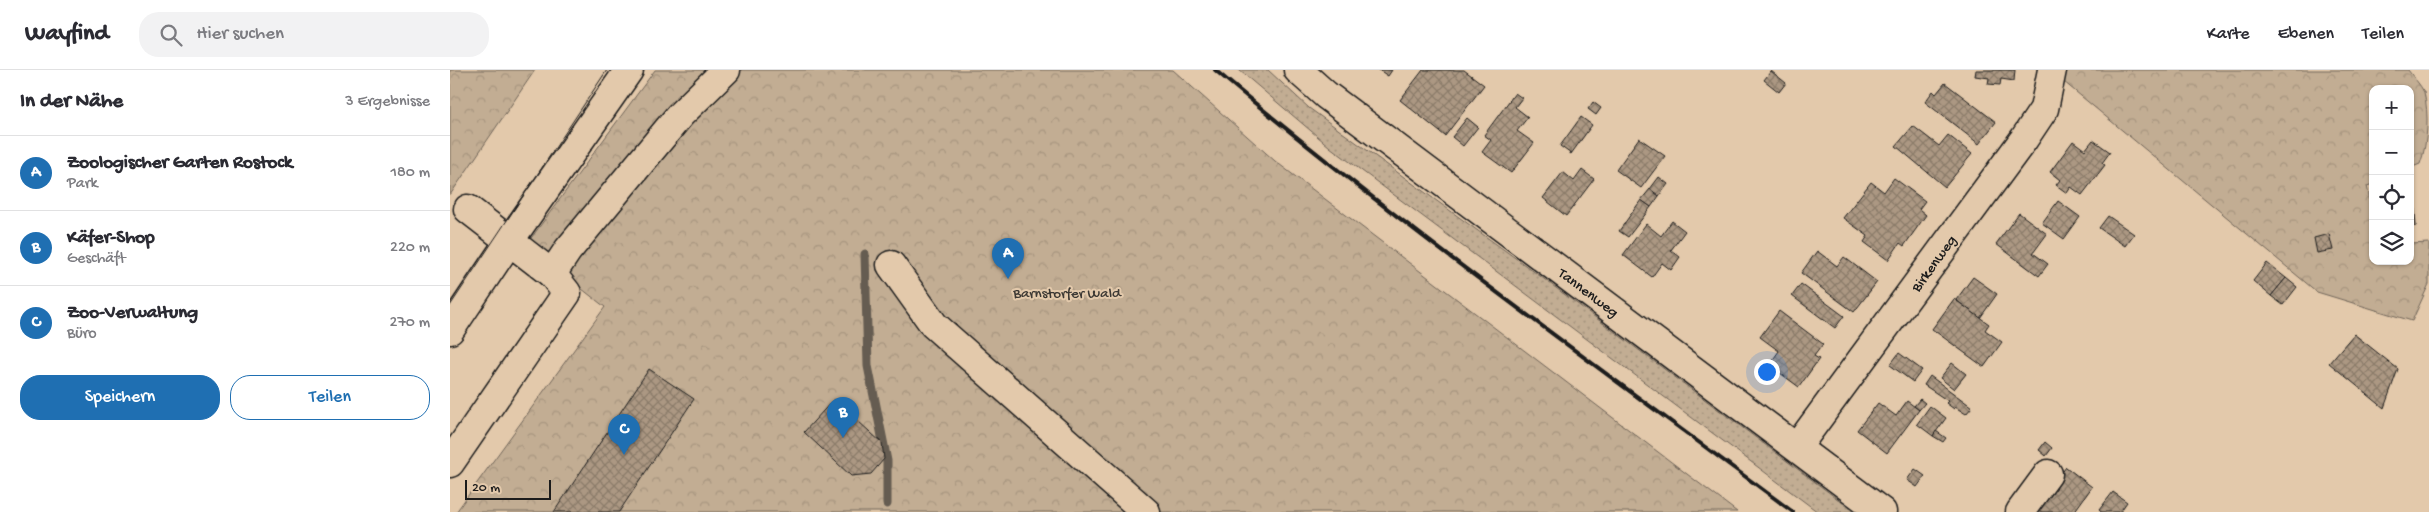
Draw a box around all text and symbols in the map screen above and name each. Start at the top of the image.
search box [139,12,489,57]
text: Wayfind [25,20,109,49]
icon: search [157,21,185,49]
text: Hier suchen [197,23,284,46]
text: Karte [2207,24,2250,45]
text: Ebenen [2278,24,2334,45]
text: Teilen [2362,24,2404,45]
map controls [2369,85,2414,265]
button: + [2369,85,2414,130]
text: In der Nähe [20,90,123,115]
text: 3 Ergebnisse [345,93,430,112]
button: − [2369,130,2414,175]
text: Zoologischer Garten Rostock [67,152,292,175]
text: A [31,164,41,183]
text: 180 m [391,164,430,183]
text: Park [67,175,98,194]
button: locate [2369,175,2414,220]
button: layers [2369,220,2414,265]
text: Käfer-Shop [67,227,155,250]
street label: Birkenweg [1907,232,1961,297]
pin: A [992,238,1024,279]
text: B [32,239,40,258]
text: 220 m [390,239,430,258]
text: Geschäft [67,250,126,269]
street label: Tannenweg [1553,264,1622,322]
park label: Barnstorfer Wald [1012,285,1122,303]
text: Zoo-Verwaltung [67,302,198,325]
text: C [32,314,40,333]
text: 270 m [390,314,430,333]
text: Büro [67,325,97,344]
your location [1754,359,1780,385]
button: Speichern [20,375,220,420]
button: Teilen [230,375,430,420]
pin: B [827,397,859,438]
pin: C [608,414,640,455]
scale bar [465,477,551,500]
text: 20 m [472,480,500,497]

